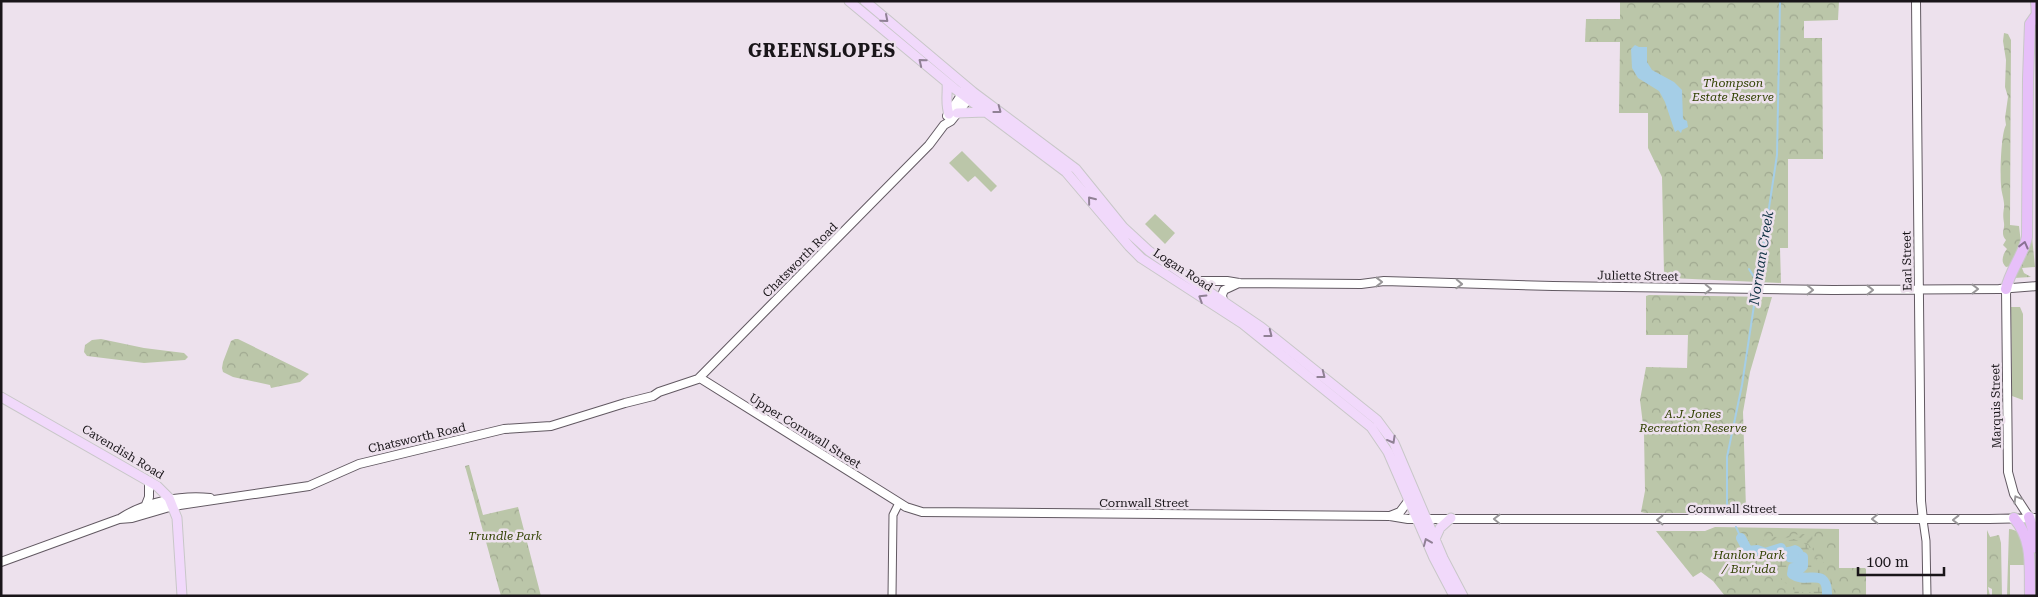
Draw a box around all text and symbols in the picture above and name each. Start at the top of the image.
one-way arrow [879,13,888,22]
district label: GREENSLOPES [748,40,896,61]
one-way arrow [918,59,927,68]
park label: Thompson Estate Reserve [1691,76,1774,104]
one-way arrow [992,104,1002,113]
one-way arrow [1088,197,1096,206]
water label: Norman Creek [1745,209,1776,307]
street label: Chatsworth Road [760,220,840,300]
street label: Earl Street [1899,230,1915,291]
one-way arrow [2019,241,2029,249]
street label: Logan Road [1151,246,1216,295]
street label: Juliette Street [1597,268,1679,284]
one-way arrow [1375,277,1383,287]
one-way arrow [1455,278,1463,289]
one-way arrow [1705,283,1713,294]
one-way arrow [1972,284,1979,294]
one-way arrow [1806,285,1814,295]
one-way arrow [1866,285,1874,295]
one-way arrow [1199,294,1208,304]
one-way arrow [1263,328,1272,336]
street label: Marquis Street [1988,363,2004,449]
one-way arrow [1316,370,1325,378]
street label: Upper Cornwall Street [746,391,864,471]
park label: A.J. Jones Recreation Reserve [1638,407,1747,435]
street label: Chatsworth Road [367,420,467,456]
street label: Cavendish Road [79,422,167,482]
one-way arrow [1386,435,1396,444]
one-way arrow [2013,495,2023,504]
street label: Cornwall Street [1099,496,1189,510]
street label: Cornwall Street [1687,502,1777,516]
one-way arrow [1493,514,1500,524]
one-way arrow [1870,514,1878,525]
one-way arrow [1655,515,1663,525]
one-way arrow [1952,515,1960,525]
park label: Trundle Park [468,529,543,543]
one-way arrow [1423,538,1434,547]
scale bar [1858,544,1944,576]
park label: Hanlon Park / Bur'uda [1712,548,1785,576]
text: 100 m [1866,553,1909,571]

